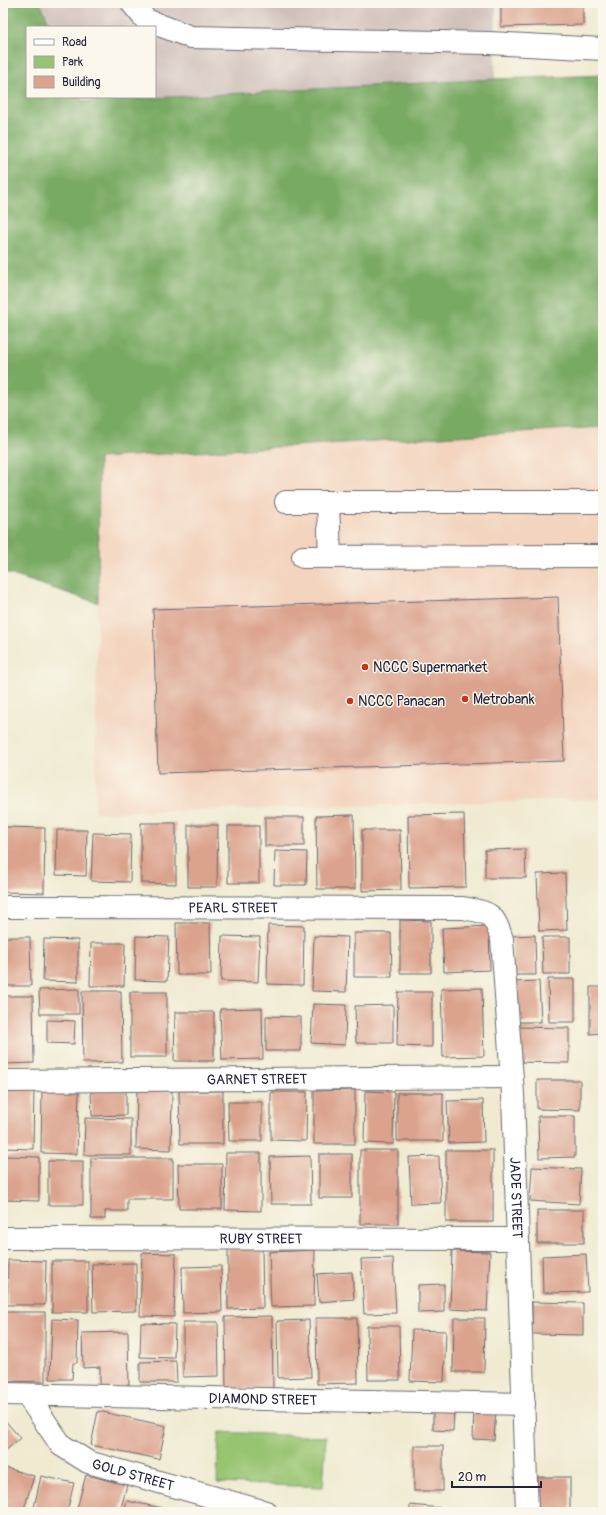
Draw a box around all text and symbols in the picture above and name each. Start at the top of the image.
legend [26,26,156,98]
text: Road [62,35,87,50]
text: Park [62,55,83,70]
text: Building [62,75,101,90]
place label: NCCC Supermarket [373,659,488,676]
marker: NCCC Supermarket [360,662,370,672]
place label: Metrobank [473,691,535,708]
place label: NCCC Panacan [358,693,445,710]
marker: Metrobank [460,694,470,704]
marker: NCCC Panacan [345,696,355,706]
street label: PEARL STREET [188,899,278,917]
street label: GARNET STREET [207,1071,308,1088]
street label: JADE STREET [506,1157,526,1239]
street label: RUBY STREET [220,1230,303,1248]
street label: DIAMOND STREET [209,1390,318,1409]
street label: GOLD STREET [90,1456,176,1495]
scale bar [452,1463,541,1489]
text: 20 m [458,1470,487,1485]

